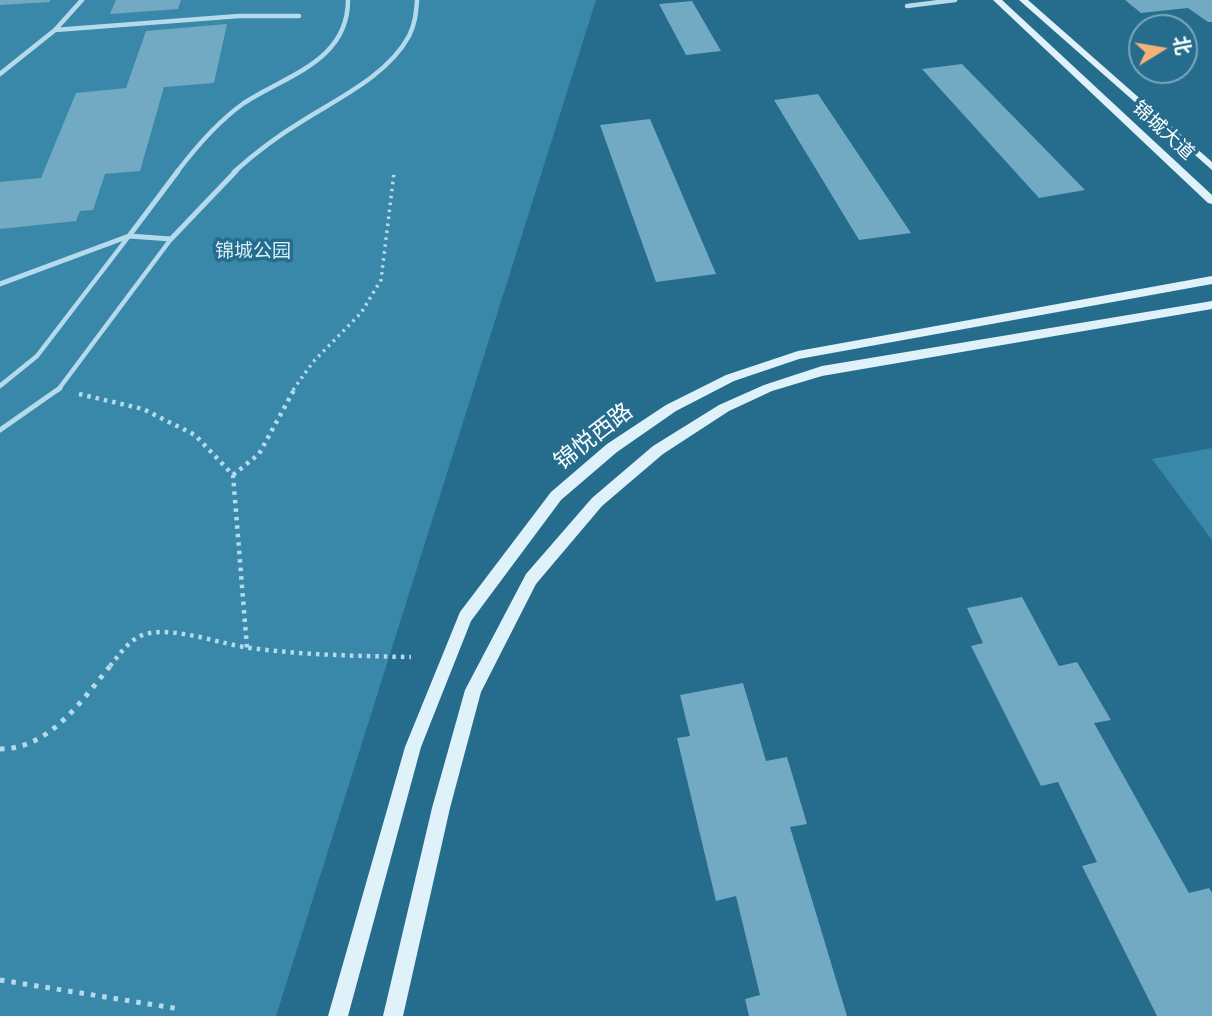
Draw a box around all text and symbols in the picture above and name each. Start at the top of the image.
north arrow [1128,14,1198,84]
text: 北 [1169,34,1195,57]
street label: 锦城大道 [1127,97,1199,165]
park label: 锦城公园 [215,241,291,263]
street label: 锦悦西路 [549,398,639,476]

